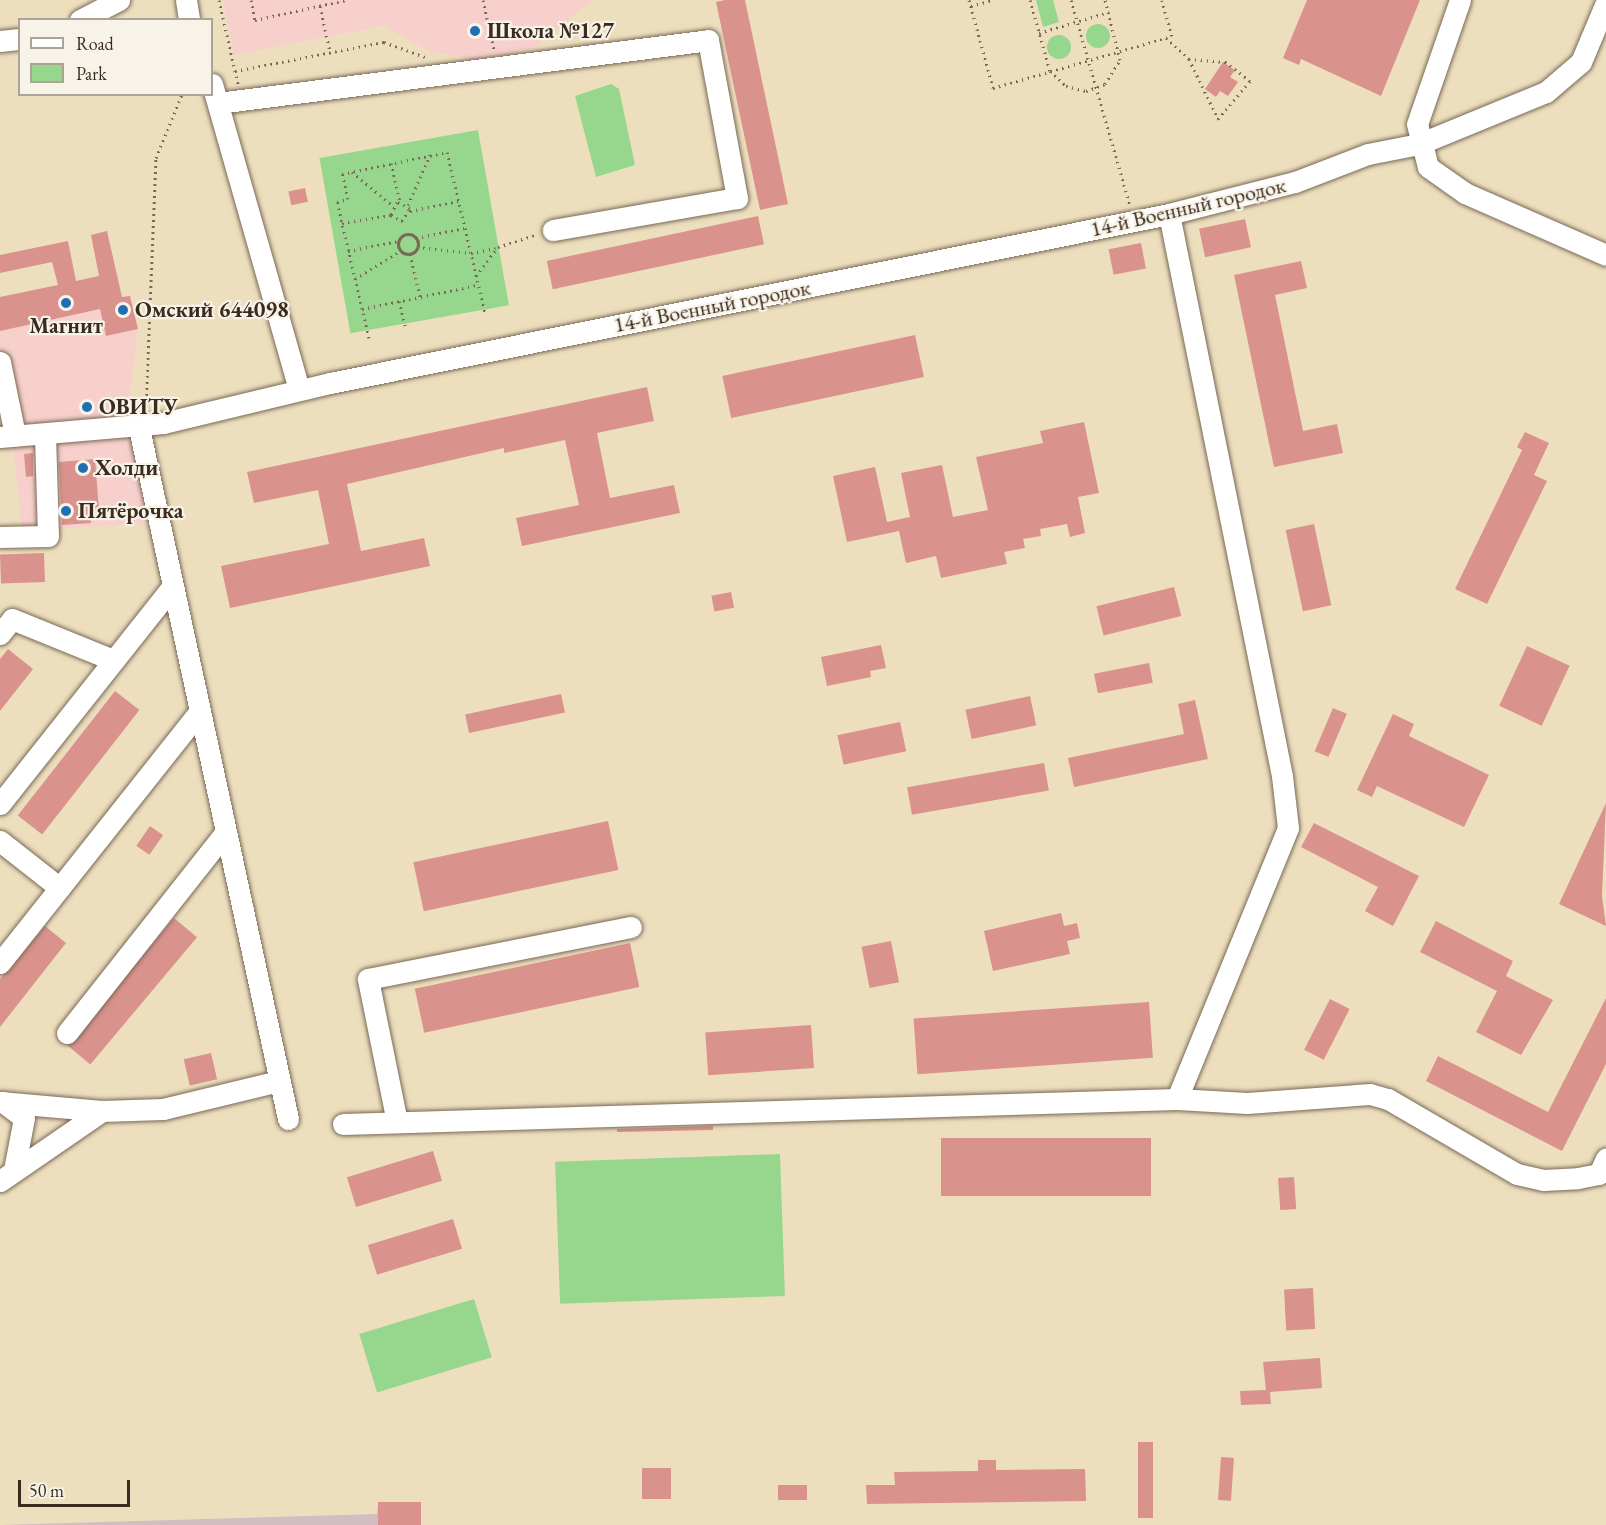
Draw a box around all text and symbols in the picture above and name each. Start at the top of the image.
legend [18,18,213,96]
place label: Школа №127 [487,18,614,44]
marker: Школа №127 [468,24,482,38]
text: Road [76,32,114,55]
text: Park [76,62,107,85]
street label: 14-й Военный городок [1088,172,1288,242]
street label: 14-й Военный городок [611,274,813,338]
marker: Магнит [59,296,73,310]
place label: Омский 644098 [135,297,289,323]
marker: Омский 644098 [116,303,130,317]
place label: Магнит [29,313,103,339]
place label: ОВИТУ [99,394,178,420]
marker: ОВИТУ [80,400,94,414]
place label: Холди [95,455,158,481]
marker: Холди [76,461,90,475]
place label: Пятёрочка [78,498,183,524]
marker: Пятёрочка [59,504,73,518]
scale bar [21,1468,134,1506]
text: 50 m [29,1479,64,1502]

